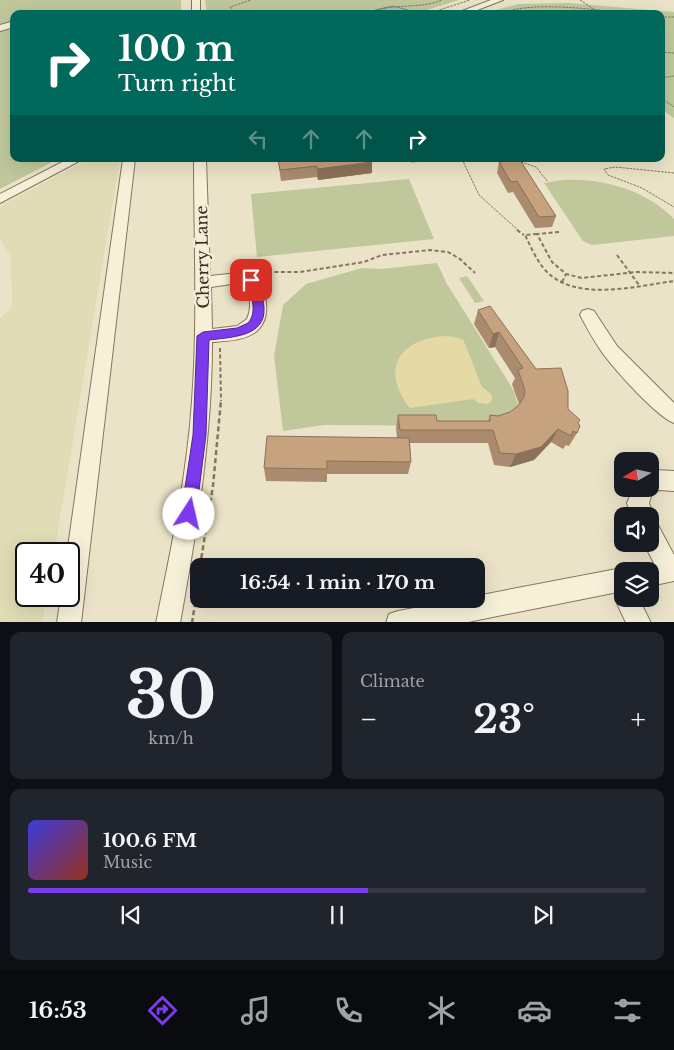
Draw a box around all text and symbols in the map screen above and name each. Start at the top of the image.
text: 100 m [118,27,234,70]
icon: right [35,30,100,95]
text: Turn right [118,70,236,97]
icon: left [244,125,272,153]
icon: ahead [297,125,325,153]
icon: ahead [350,125,378,153]
icon: right [403,125,431,153]
street label: Cherry Lane [191,205,213,309]
pin [230,259,272,301]
icon: arrive [237,266,265,294]
north arrow [614,452,659,498]
map controls [614,452,659,607]
position arrow [162,487,214,539]
button: sound [614,507,659,552]
speed limit sign: 40 [15,542,80,607]
button: layers [614,562,659,607]
text: 16:54 · 1 min · 170 m [240,571,435,594]
text: 30 [126,655,216,736]
text: Climate [360,671,425,691]
text: 23° [473,696,535,743]
text: − [360,702,378,737]
text: + [631,702,646,737]
text: km/h [148,728,194,748]
text: 100.6 FM [103,829,197,852]
text: Music [103,852,152,872]
icon: previous [117,901,145,929]
icon: pause [323,901,351,929]
icon: next [529,901,557,929]
icon: directions [145,993,180,1028]
icon: music [238,993,273,1028]
icon: phone [331,993,366,1028]
icon: climate [424,993,459,1028]
icon: car [517,993,552,1028]
icon: filters [610,993,645,1028]
text: 16:53 [29,997,87,1024]

